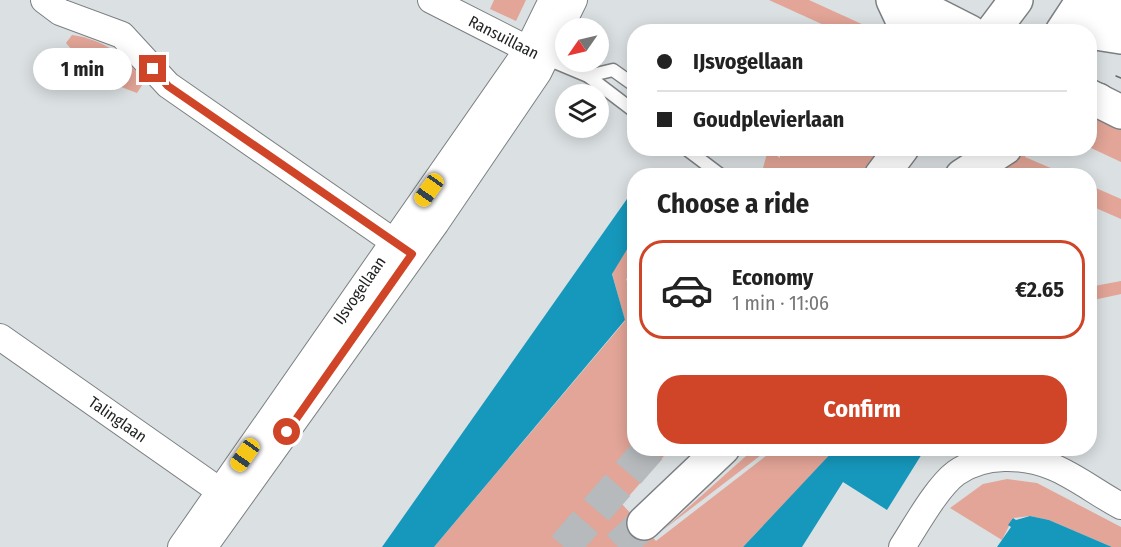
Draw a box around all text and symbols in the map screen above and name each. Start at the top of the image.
street label: Ransuillaan [465,12,542,63]
north arrow [555,18,609,72]
map controls [555,18,609,138]
callout: 1 min [33,48,132,90]
text: IJsvogellaan [693,48,803,75]
route end [139,55,166,82]
text: 1 min [61,57,104,81]
button: layers [555,84,609,138]
text: Goudplevierlaan [693,106,844,133]
car [411,170,447,210]
text: Choose a ride [657,188,809,220]
street label: IJsvogellaan [329,253,390,328]
icon: car [660,263,714,317]
text: Economy [732,264,813,291]
text: €2.65 [1015,276,1064,303]
text: 1 min · 11:06 [732,291,829,315]
button: Confirm [657,375,1067,444]
street label: Talinglaan [85,393,150,446]
route start [273,418,300,445]
car [227,435,263,475]

